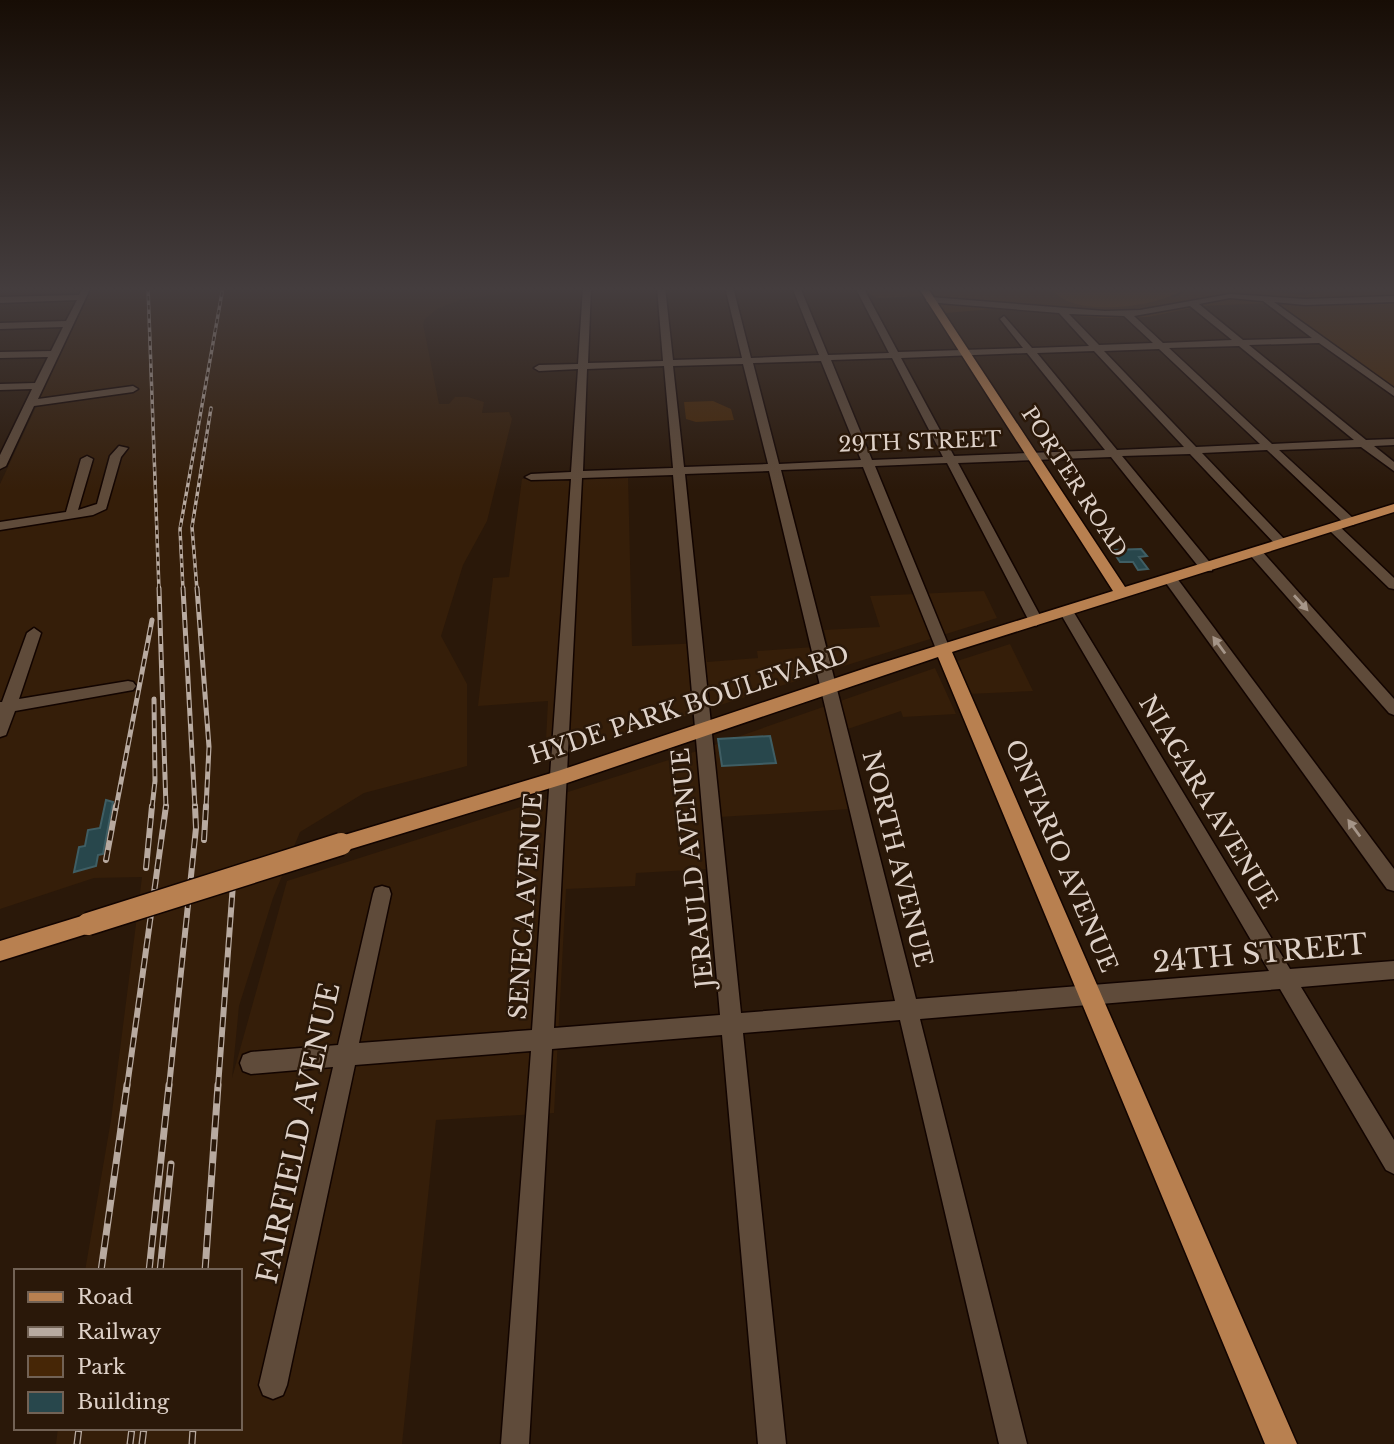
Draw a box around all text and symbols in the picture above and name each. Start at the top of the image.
street label: PORTER ROAD [1016,402,1132,562]
street label: 29TH STREET [838,426,1002,458]
one-way arrow [1293,594,1309,612]
one-way arrow [1212,636,1226,654]
street label: HYDE PARK BOULEVARD [525,639,852,770]
street label: NIAGARA AVENUE [1133,690,1284,914]
street label: ONTARIO AVENUE [999,735,1124,977]
street label: JERAULD AVENUE [665,747,720,993]
street label: NORTH AVENUE [857,748,938,970]
street label: SENECA AVENUE [503,792,548,1020]
one-way arrow [1347,819,1361,837]
street label: 24TH STREET [1151,927,1369,980]
street label: FAIRFIELD AVENUE [250,980,347,1287]
legend [14,1269,242,1430]
text: Road [77,1284,133,1310]
text: Railway [77,1319,162,1345]
text: Park [77,1354,126,1380]
text: Building [77,1389,170,1415]

